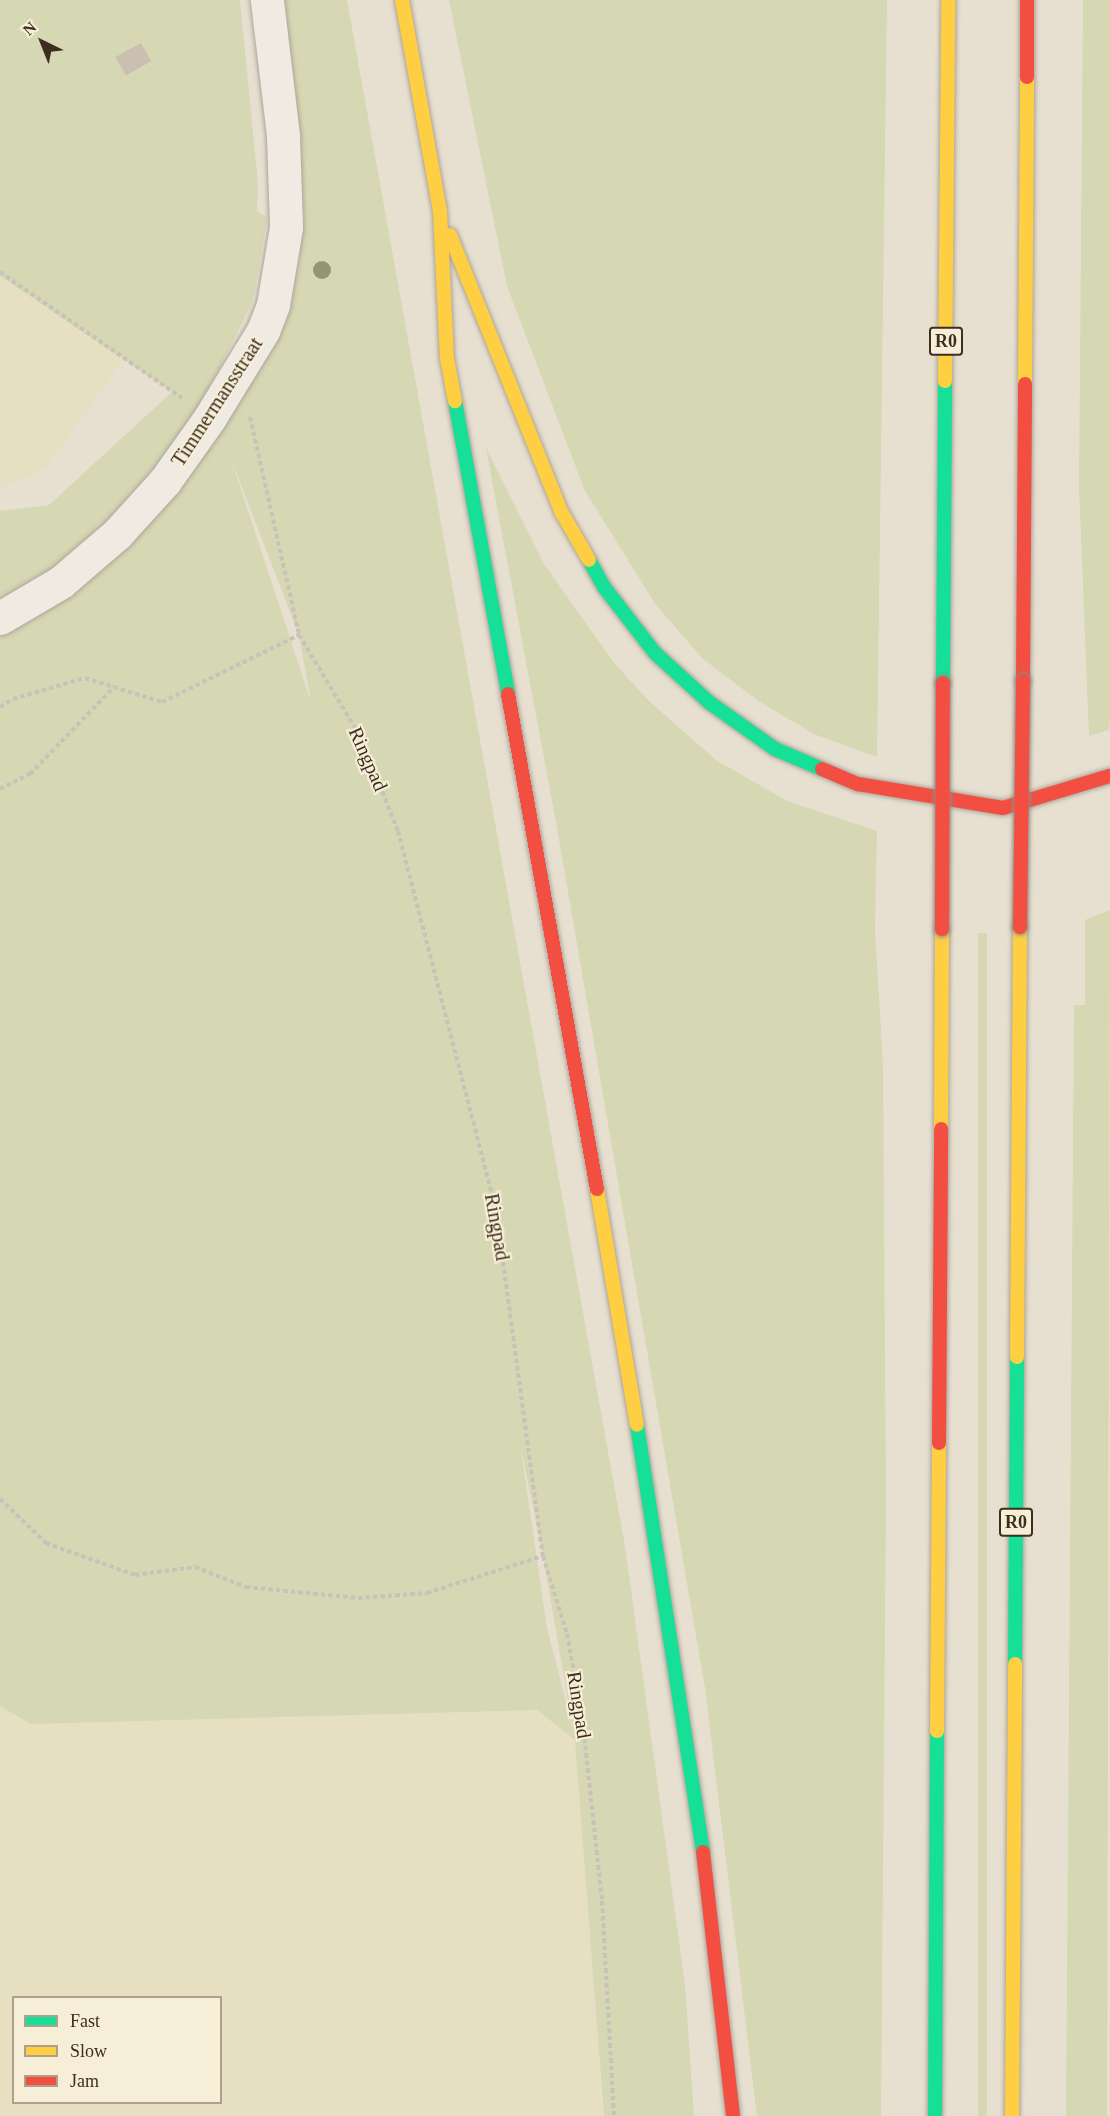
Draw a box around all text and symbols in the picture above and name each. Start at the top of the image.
north arrow [12,12,72,72]
text: N [19,18,39,39]
road number: R0 [928,326,964,356]
street label: Timmermansstraat [166,333,268,471]
street label: Ringpad [343,723,393,795]
street label: Ringpad [479,1192,515,1262]
road number: R0 [998,1507,1034,1537]
street label: Ringpad [562,1670,596,1740]
legend [12,1996,222,2104]
text: Fast [70,2011,100,2031]
text: Slow [70,2041,107,2061]
text: Jam [70,2071,99,2091]

